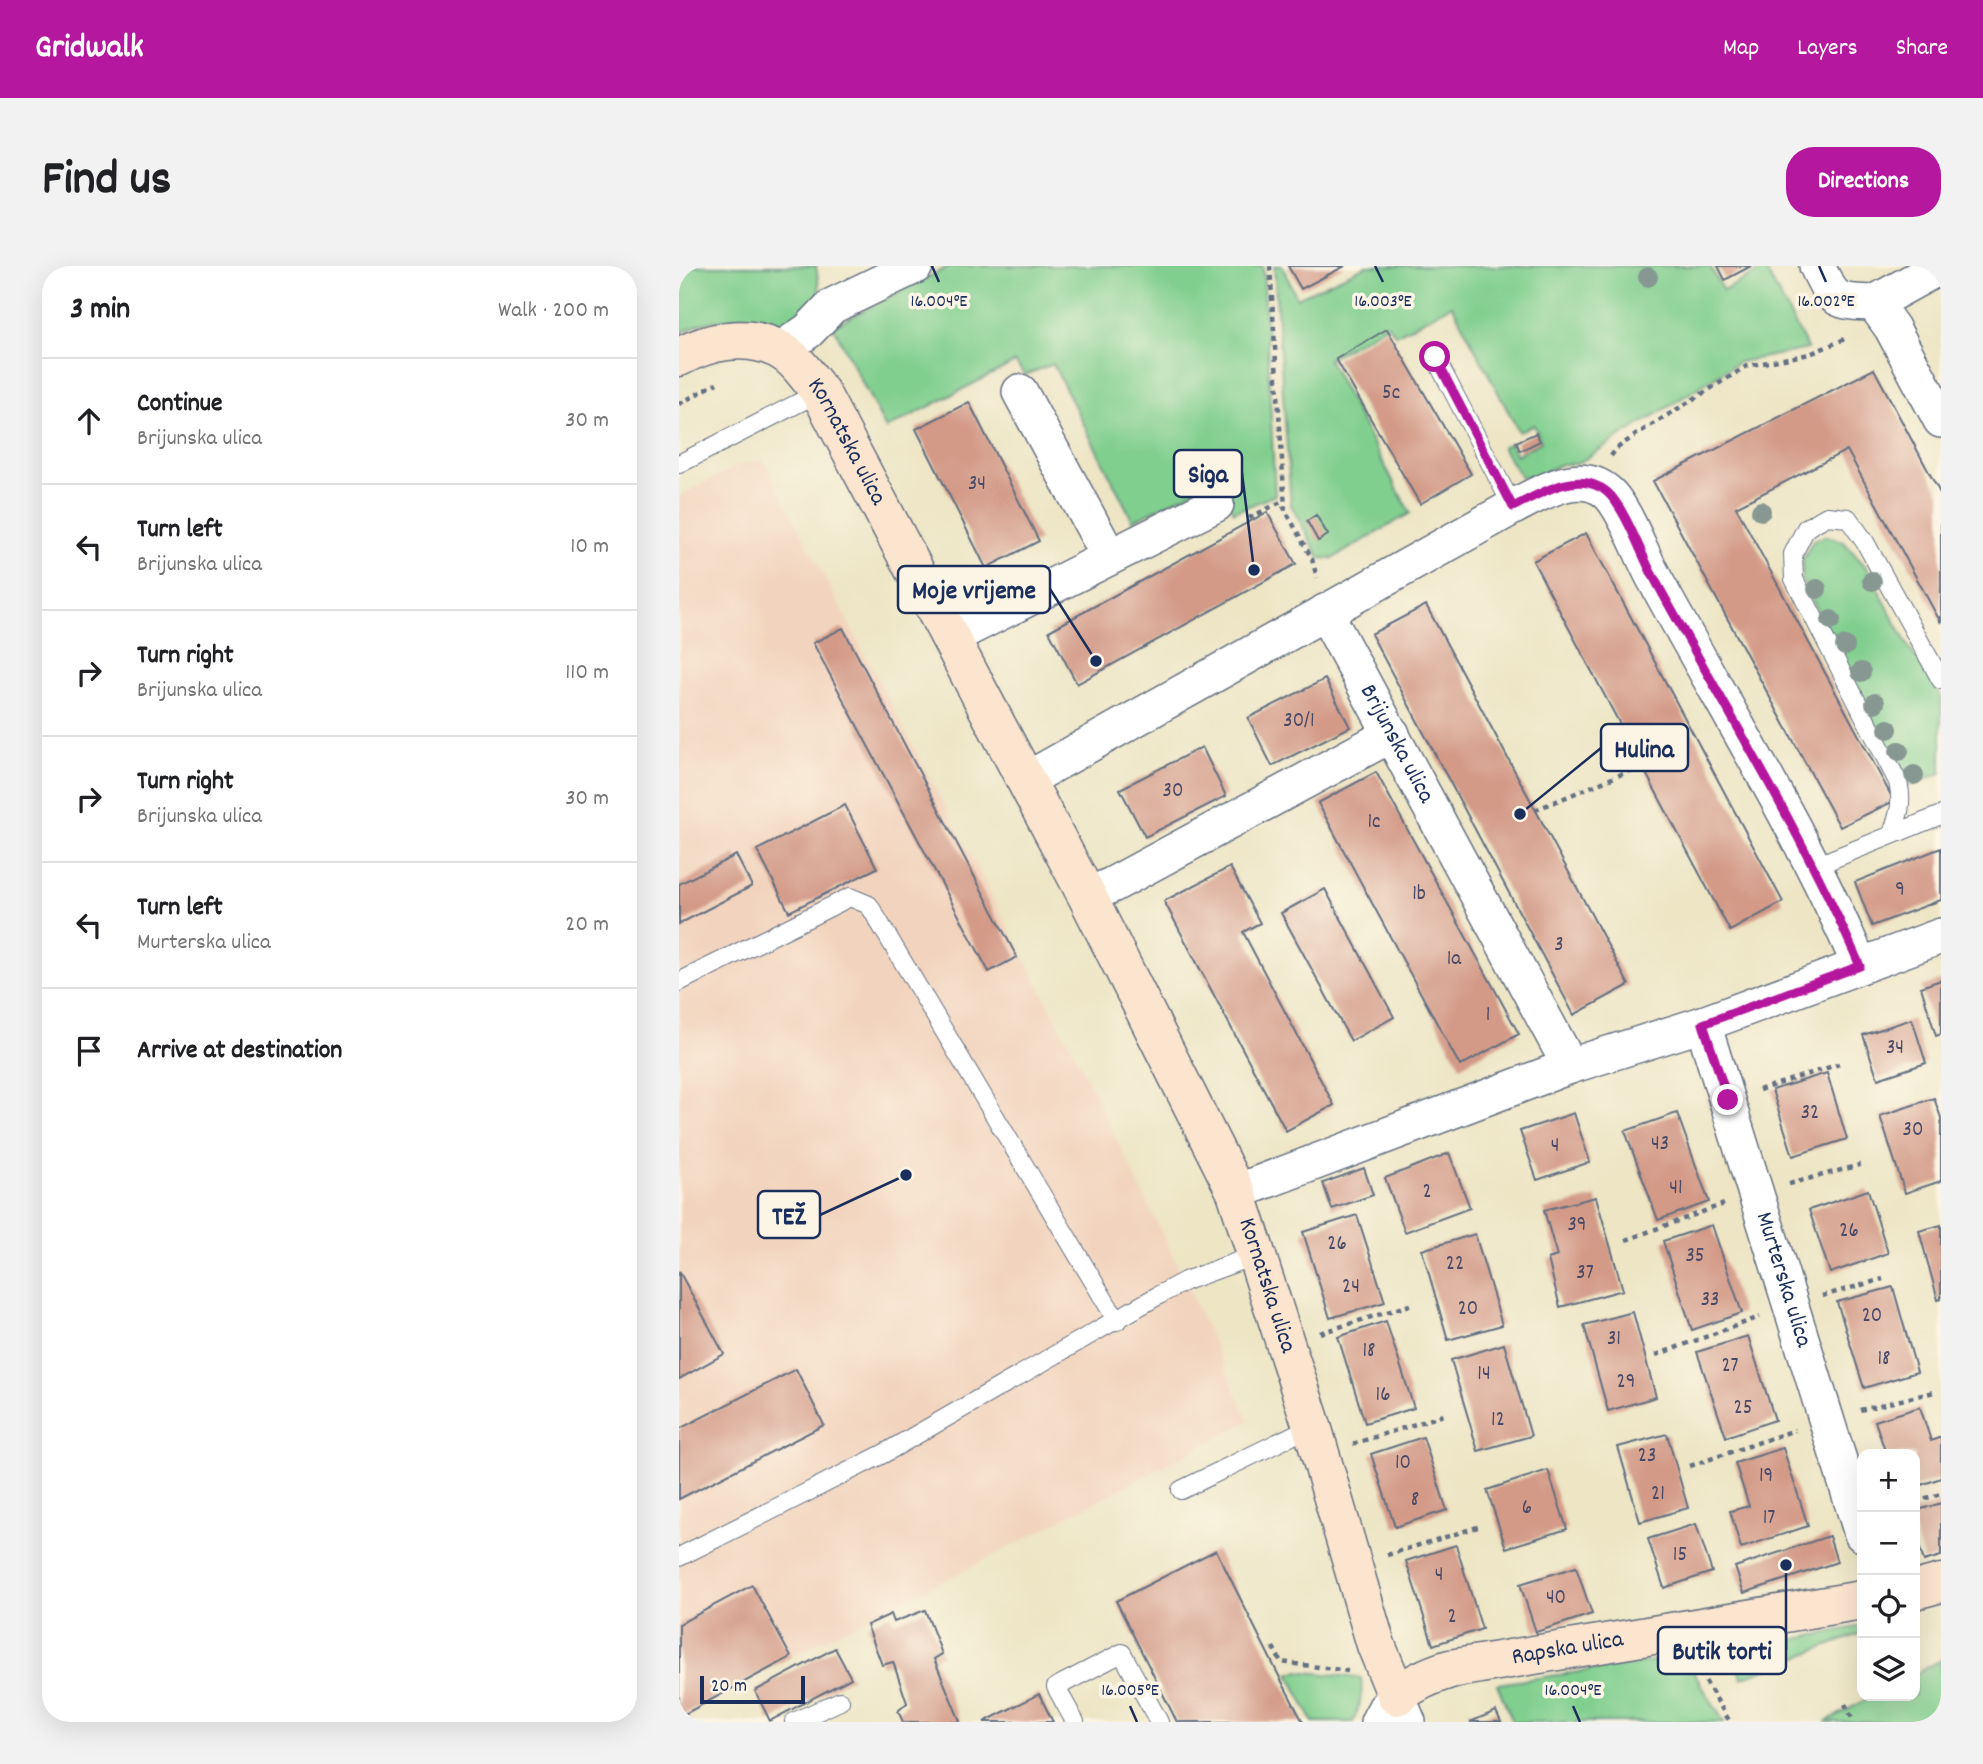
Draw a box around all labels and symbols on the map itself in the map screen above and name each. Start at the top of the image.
text: 16.004°E [911,290,967,315]
text: 16.003°E [1354,290,1412,315]
text: 16.002°E [1797,290,1855,315]
route start [1419,341,1450,372]
street label: Kornatska ulica [798,371,894,512]
house number: 5c [1382,379,1400,409]
callout: Siga [1174,450,1242,497]
text: Siga [1188,458,1229,495]
house number: 34 [968,470,986,500]
callout: Moje vrijeme [898,566,1050,613]
text: Moje vrijeme [912,574,1036,611]
street label: Brijunska ulica [1350,678,1443,810]
house number: 30/1 [1283,707,1315,737]
callout: Hulina [1601,724,1688,771]
text: Hulina [1614,733,1675,770]
house number: 30 [1163,777,1183,807]
house number: 1c [1367,808,1381,838]
house number: 9 [1895,876,1905,906]
house number: 1b [1412,880,1426,910]
house number: 3 [1554,931,1564,961]
house number: 1a [1447,945,1462,975]
house number: 1 [1486,1001,1490,1031]
house number: 34 [1886,1034,1904,1064]
route end [1712,1084,1743,1115]
house number: 32 [1801,1099,1819,1129]
house number: 30 [1903,1116,1923,1146]
house number: 43 [1651,1130,1669,1160]
house number: 4 [1551,1132,1559,1162]
house number: 41 [1669,1174,1683,1204]
house number: 2 [1422,1178,1432,1208]
callout: TEŽ [758,1191,820,1238]
text: TEŽ [772,1200,807,1237]
street label: Murterska ulica [1746,1208,1820,1352]
house number: 39 [1568,1211,1586,1241]
street label: Kornatska ulica [1229,1214,1304,1358]
house number: 26 [1839,1217,1859,1247]
house number: 26 [1327,1230,1347,1260]
house number: 35 [1685,1242,1705,1272]
house number: 22 [1446,1250,1464,1280]
house number: 37 [1576,1259,1594,1289]
house number: 24 [1342,1273,1360,1303]
house number: 33 [1701,1286,1719,1316]
house number: 20 [1458,1295,1478,1325]
house number: 20 [1862,1302,1882,1332]
house number: 31 [1607,1325,1621,1355]
house number: 18 [1362,1337,1376,1367]
house number: 18 [1877,1345,1891,1375]
house number: 27 [1721,1352,1739,1382]
house number: 14 [1477,1360,1491,1390]
house number: 29 [1617,1368,1635,1398]
house number: 16 [1376,1381,1390,1411]
house number: 25 [1734,1394,1752,1424]
house number: 12 [1491,1406,1505,1436]
house number: 23 [1638,1442,1656,1472]
house number: 10 [1395,1449,1411,1479]
house number: 19 [1759,1462,1773,1492]
house number: 21 [1651,1480,1665,1510]
house number: 8 [1411,1486,1419,1516]
house number: 6 [1522,1494,1532,1524]
house number: 17 [1763,1504,1775,1534]
house number: 15 [1673,1541,1687,1571]
house number: 4 [1435,1561,1443,1591]
house number: 40 [1546,1584,1566,1614]
house number: 2 [1447,1603,1457,1633]
street label: Rapska ulica [1509,1623,1626,1675]
callout: Butik torti [1658,1627,1786,1674]
text: Butik torti [1672,1635,1772,1672]
scale bar [700,1673,805,1705]
text: 16.005°E [1101,1679,1159,1704]
text: 16.004°E [1545,1679,1601,1704]

